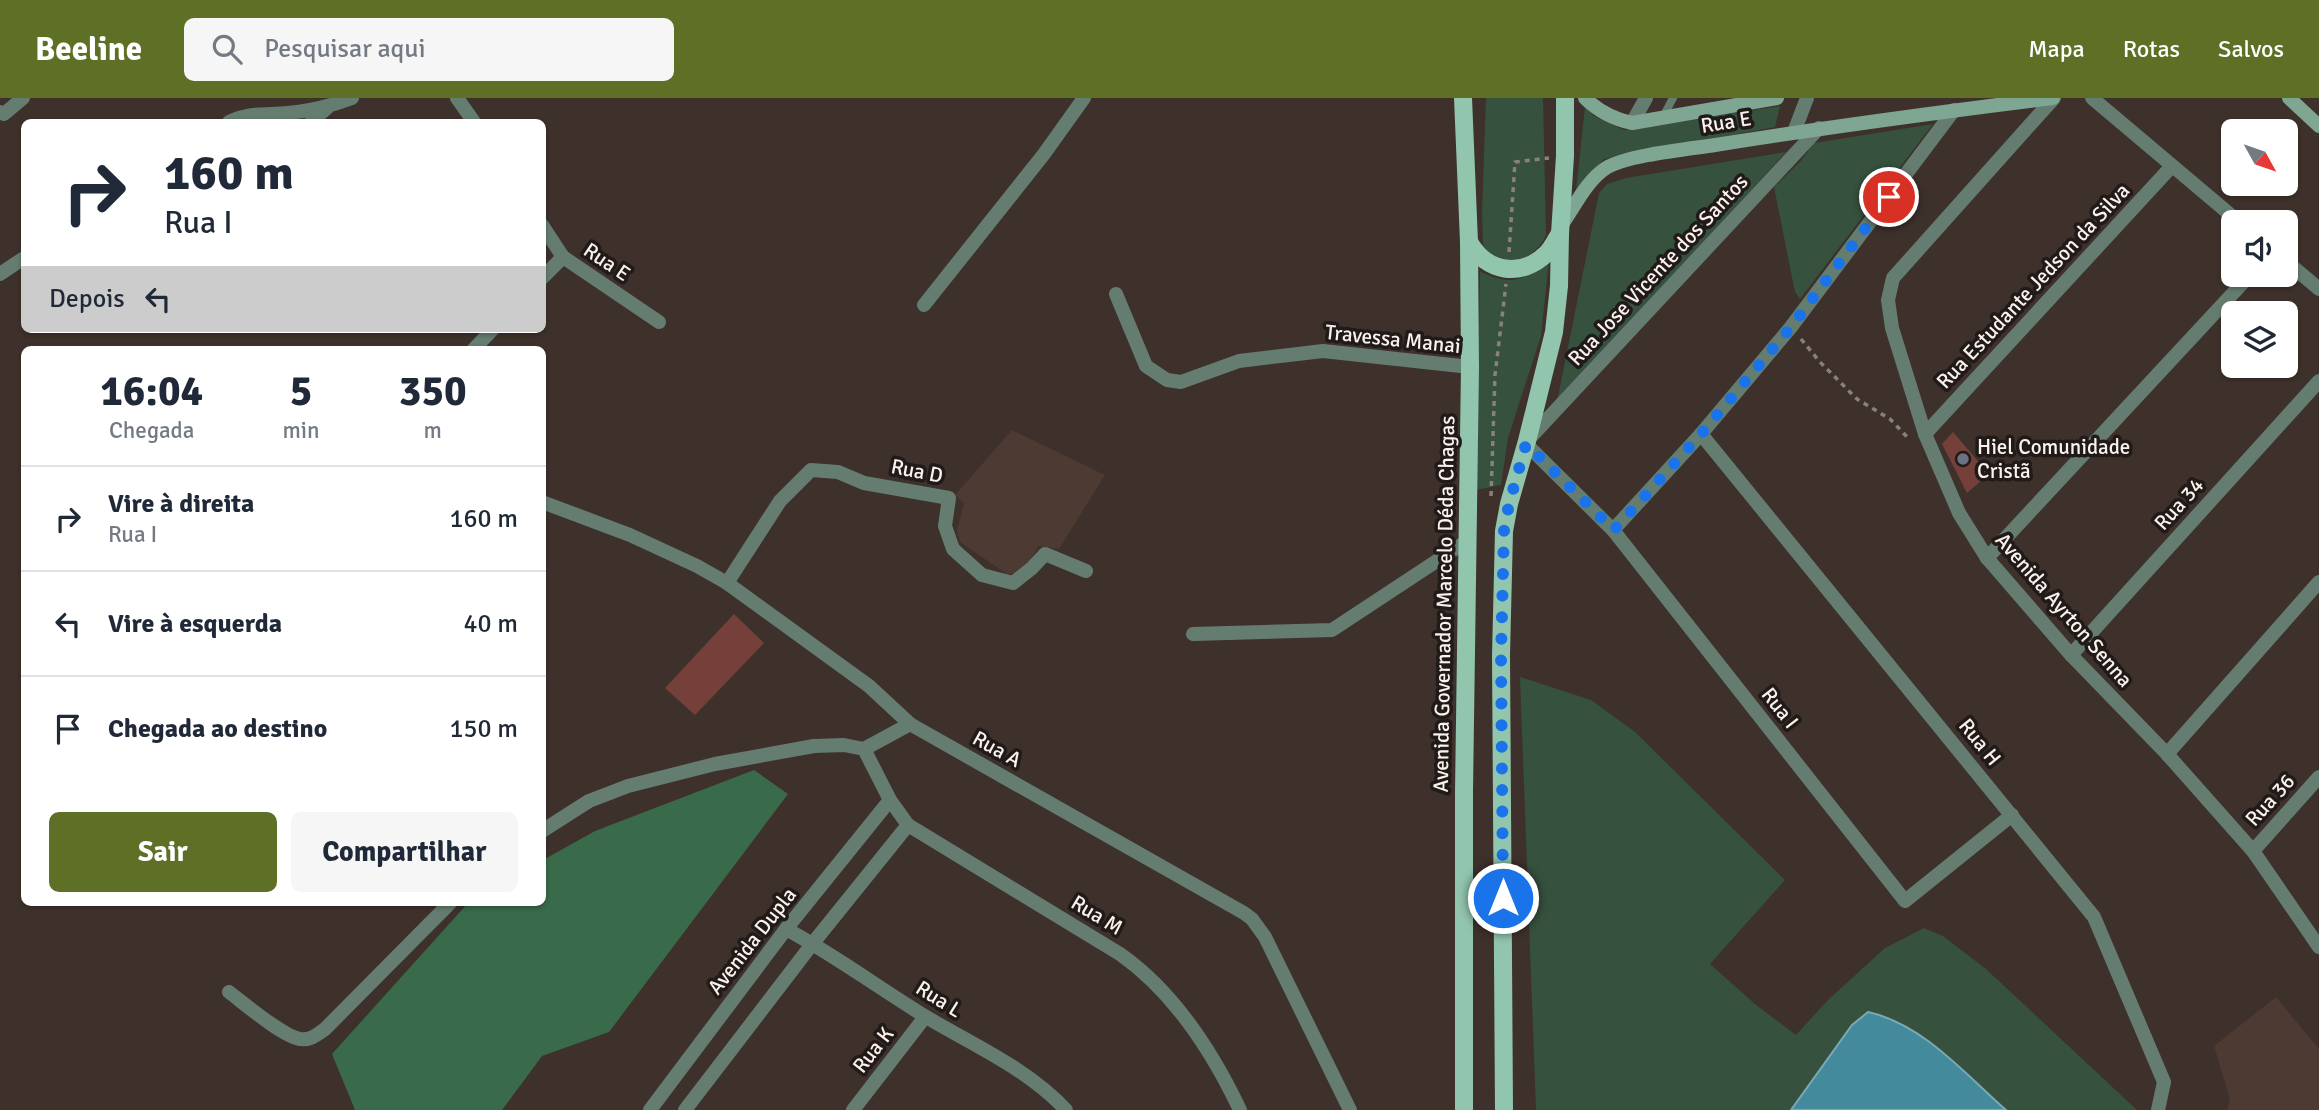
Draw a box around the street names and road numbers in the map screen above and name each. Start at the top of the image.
street label: Rua E [1699,105,1753,139]
street label: Rua Jose Vicente dos Santos [1562,169,1754,371]
street label: Rua Estudante Jedson da Silva [1931,178,2135,394]
street label: Rua E [579,237,635,287]
street label: Travessa Manai [1324,319,1462,359]
street label: Avenida Governador Marcelo Déda Chagas [1428,415,1460,793]
street label: Rua D [889,453,945,489]
street label: Rua 34 [2149,472,2209,536]
street label: Avenida Ayrton Senna [1990,527,2138,693]
street label: Rua I [1756,682,1804,734]
street label: Rua H [1953,713,2007,771]
street label: Rua A [968,725,1026,773]
street label: Rua 36 [2240,768,2300,832]
street label: Avenida Dupla [702,882,802,1000]
street label: Rua M [1066,889,1128,941]
street label: Rua L [911,975,967,1023]
street label: Rua K [847,1021,899,1078]

